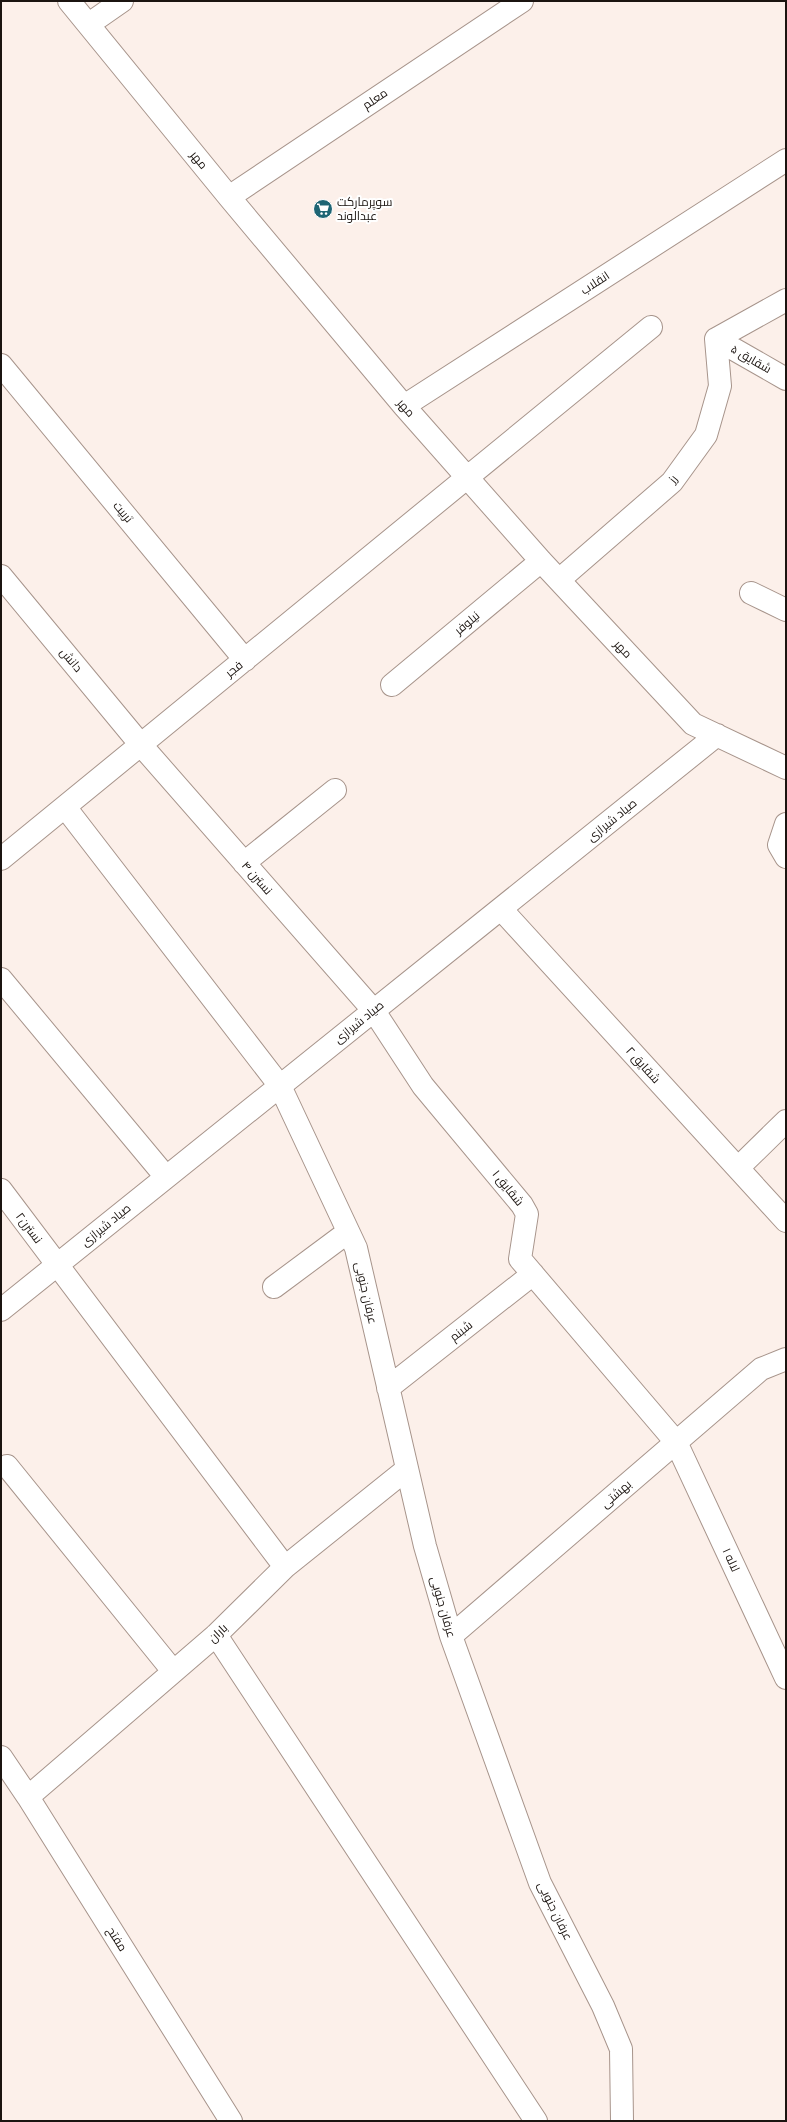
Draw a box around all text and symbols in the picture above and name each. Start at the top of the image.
street label: معلم [359,85,391,113]
street label: مهر [187,147,211,172]
place label: سوپرمارکت عبدالوند [337,194,392,223]
supermarket icon: سوپرمارکت عبدالوند [312,198,334,220]
street label: انقلاب [577,268,612,297]
street label: شقایق ۵ [728,341,774,376]
street label: مهر [394,395,418,420]
street label: رز [664,471,680,487]
street label: تربیت [110,498,137,526]
street label: نیلوفر [450,608,482,638]
street label: مهر [611,636,635,661]
street label: دانش [57,644,86,675]
street label: فجر [221,657,245,681]
street label: صیاد شیرازی [584,795,640,844]
street label: نسترن ۴ [239,858,276,897]
street label: صیاد شیرازی [331,997,387,1046]
street label: شقایق ۲ [623,1043,664,1086]
street label: شقایق ۱ [489,1167,527,1209]
street label: صیاد شیرازی [78,1200,134,1249]
street label: نسترن۲ [13,1209,46,1246]
street label: عرفان جنوبی [352,1260,381,1325]
street label: شبنم [446,1317,476,1345]
street label: بهشتی [597,1476,634,1511]
street label: لاله ۱ [719,1546,743,1574]
street label: عرفان جنوبی [428,1574,459,1639]
street label: باران [205,1620,230,1645]
street label: عرفان جنوبی [535,1879,576,1943]
street label: مفتح [103,1924,131,1954]

